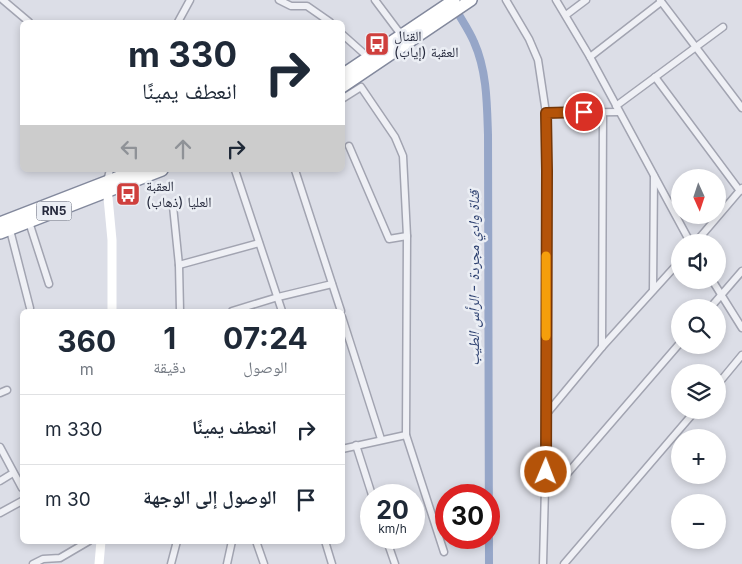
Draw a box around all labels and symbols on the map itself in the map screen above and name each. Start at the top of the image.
place label: القنال العقبة (إياب) [394,27,459,62]
bus stop icon: القنال العقبة (إياب) [364,31,390,57]
pin [563,91,605,133]
north arrow [671,169,726,224]
place label: العقبة العليا (ذهاب) [146,177,212,210]
bus stop icon: العقبة العليا (ذهاب) [115,181,141,207]
water label: قناة وادي مجردة - الرأس الطيب [464,188,486,366]
road number: RN5 [36,202,72,220]
position arrow [519,445,571,497]
speed limit sign: 30 [435,484,500,549]

